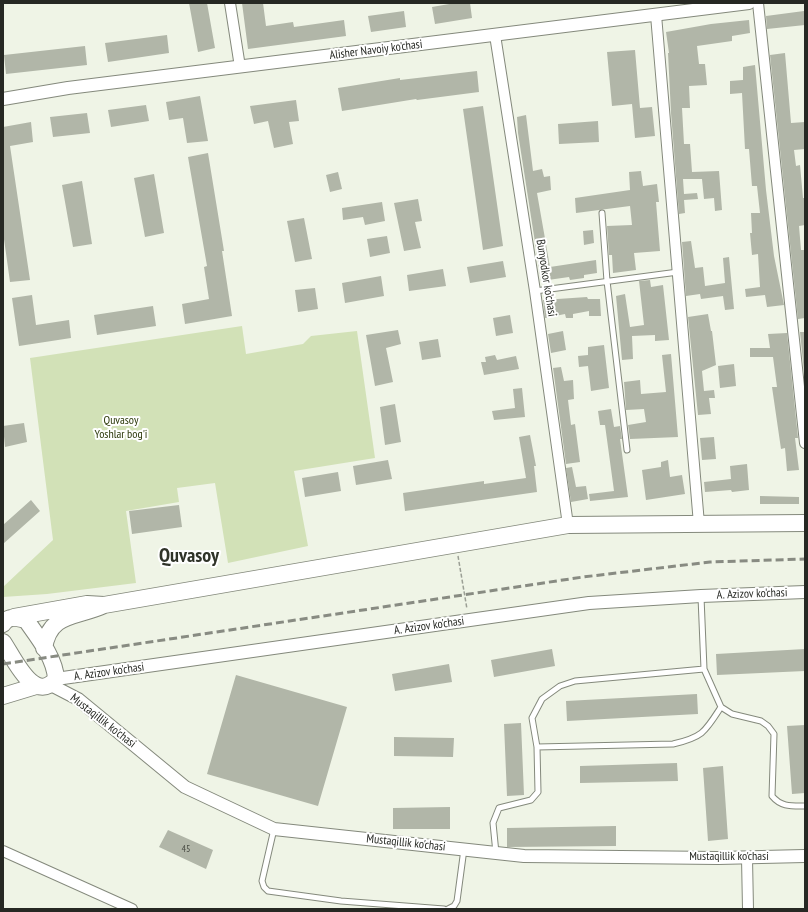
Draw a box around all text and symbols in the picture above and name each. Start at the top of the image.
street label: Alisher Navoiy ko'chasi [329,37,423,63]
street label: Bunyodkor ko'chasi [533,238,559,318]
park label: Quvasoy Yoshlar bog'i [95,414,147,442]
district label: Quvasoy [159,544,219,568]
street label: A. Azizov ko'chasi [716,586,788,602]
street label: A. Azizov ko'chasi [393,614,465,638]
street label: A. Azizov ko'chasi [73,660,145,684]
street label: Mustaqillik ko'chasi [67,691,139,751]
street label: Mustaqillik ko'chasi [366,832,446,854]
house number: 45 [182,843,190,855]
street label: Mustaqillik ko'chasi [689,850,769,864]

